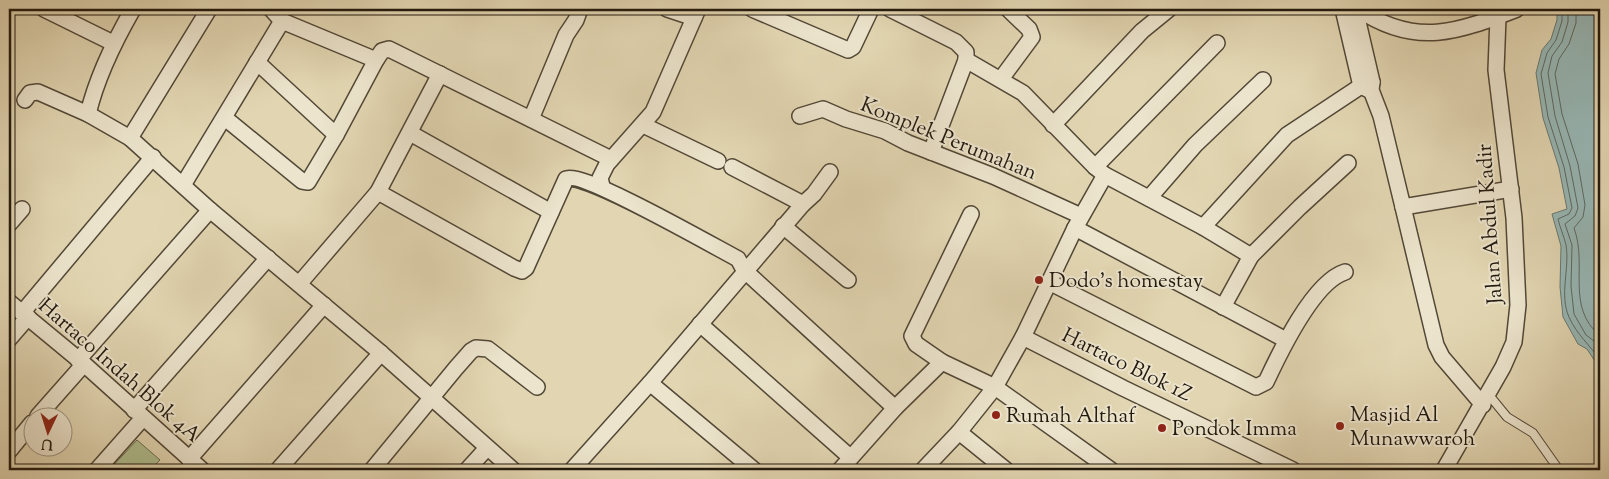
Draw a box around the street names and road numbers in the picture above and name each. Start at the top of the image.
street label: Komplek Perumahan [856,91,1041,189]
street label: Jalan Abdul Kadir [1470,142,1512,306]
street label: Hartaco Indah Blok 4A [31,292,207,451]
street label: Hartaco Blok 1Z [1056,321,1196,410]

